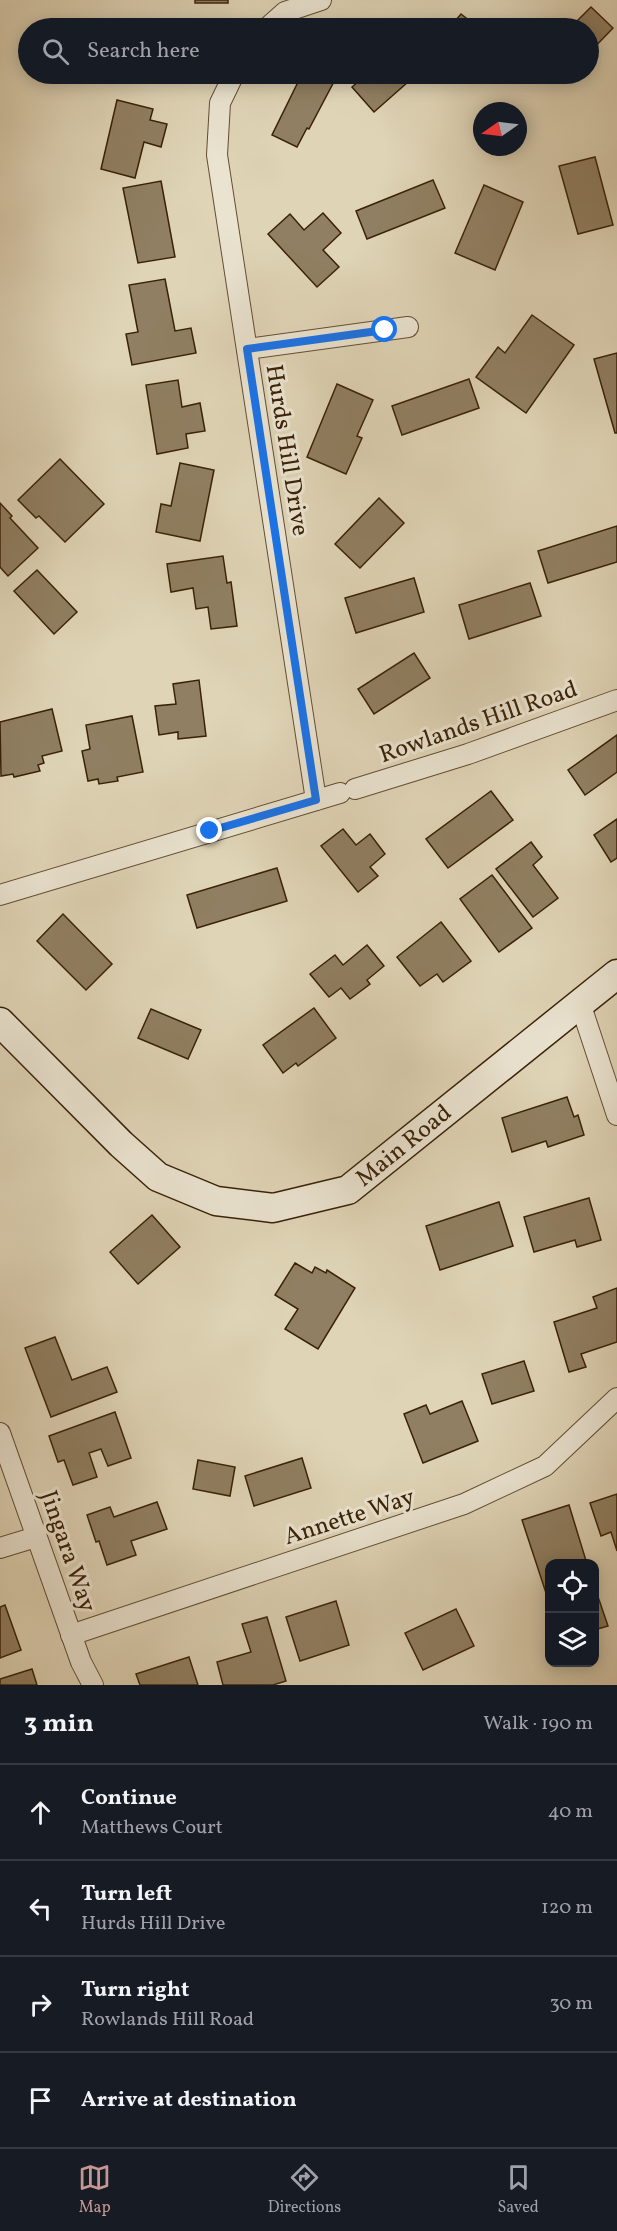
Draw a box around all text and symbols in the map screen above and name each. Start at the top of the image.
search box [18,18,599,84]
icon: search [39,35,72,68]
text: Search here [87,36,200,67]
north arrow [473,102,527,156]
route start [371,316,397,342]
street label: Hurds Hill Drive [256,362,316,539]
street label: Rowlands Hill Road [375,673,582,773]
route end [196,817,222,843]
street label: Main Road [349,1097,460,1196]
street label: Annette Way [280,1481,419,1555]
street label: Jingara Way [30,1486,104,1617]
map controls [545,1559,599,1667]
button: locate [545,1559,599,1613]
button: layers [545,1613,599,1667]
text: 3 min [24,1706,94,1742]
text: Walk · 190 m [483,1710,593,1738]
text: Continue [81,1783,177,1814]
icon: ahead [24,1796,57,1829]
text: 40 m [548,1798,593,1826]
text: Matthews Court [81,1814,223,1842]
text: Turn left [81,1879,172,1910]
icon: left [24,1892,57,1925]
text: 120 m [541,1894,593,1922]
text: Hurds Hill Drive [81,1910,225,1938]
text: Turn right [81,1975,189,2006]
icon: right [24,1988,57,2021]
text: 30 m [549,1990,593,2018]
text: Rowlands Hill Road [81,2006,254,2034]
icon: arrive [24,2084,57,2117]
text: Arrive at destination [81,2085,297,2116]
tab: Map [78,2161,111,2219]
tab: Directions [268,2161,341,2219]
tab: Saved [498,2161,539,2219]

